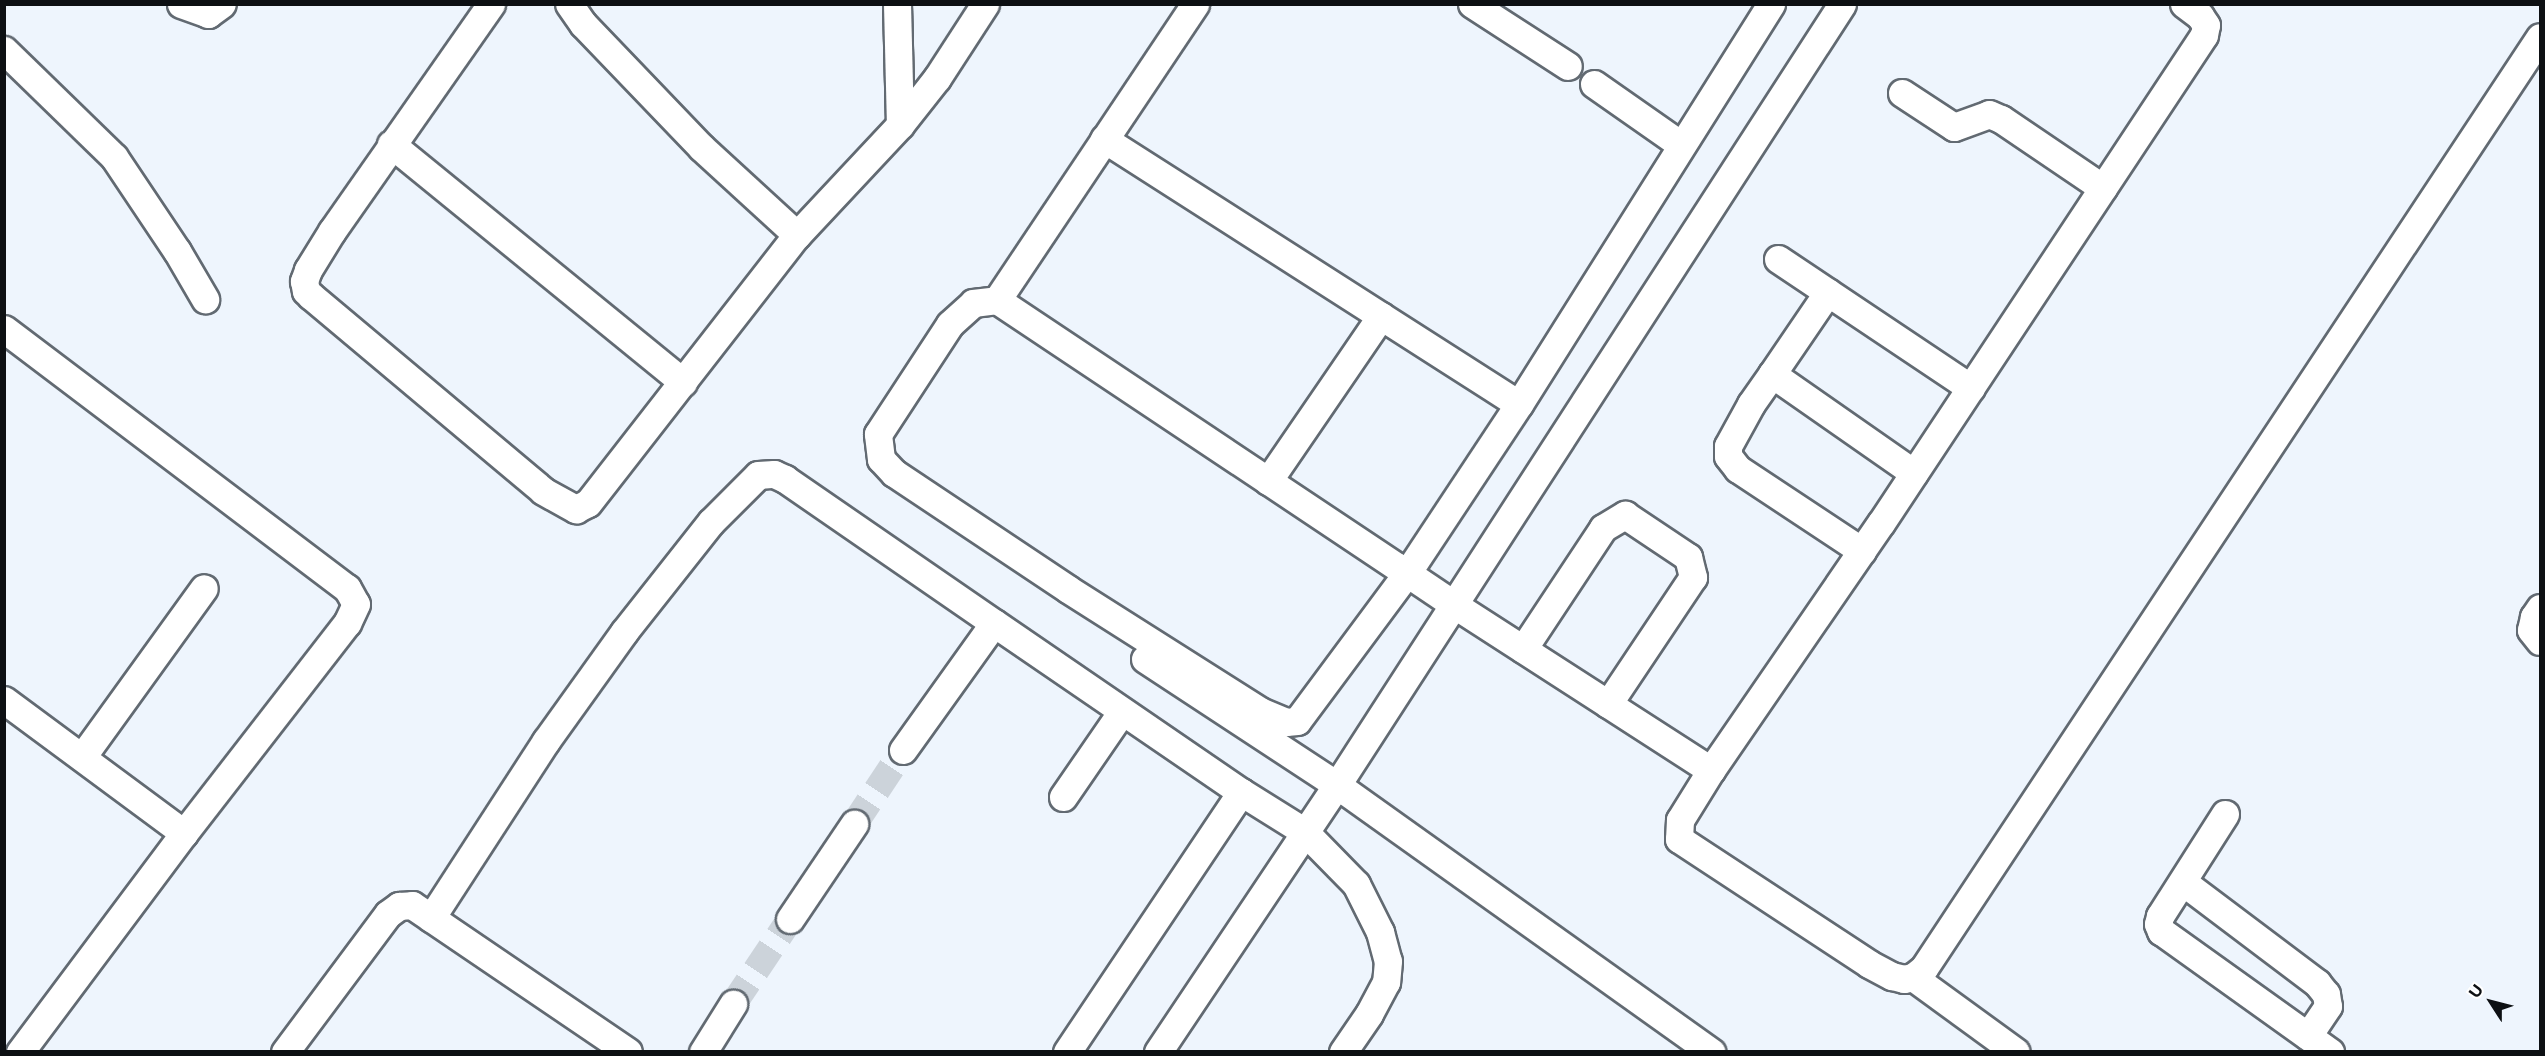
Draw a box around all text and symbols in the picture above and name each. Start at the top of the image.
north arrow [2461,972,2521,1032]
text: U [2465,980,2487,1002]

